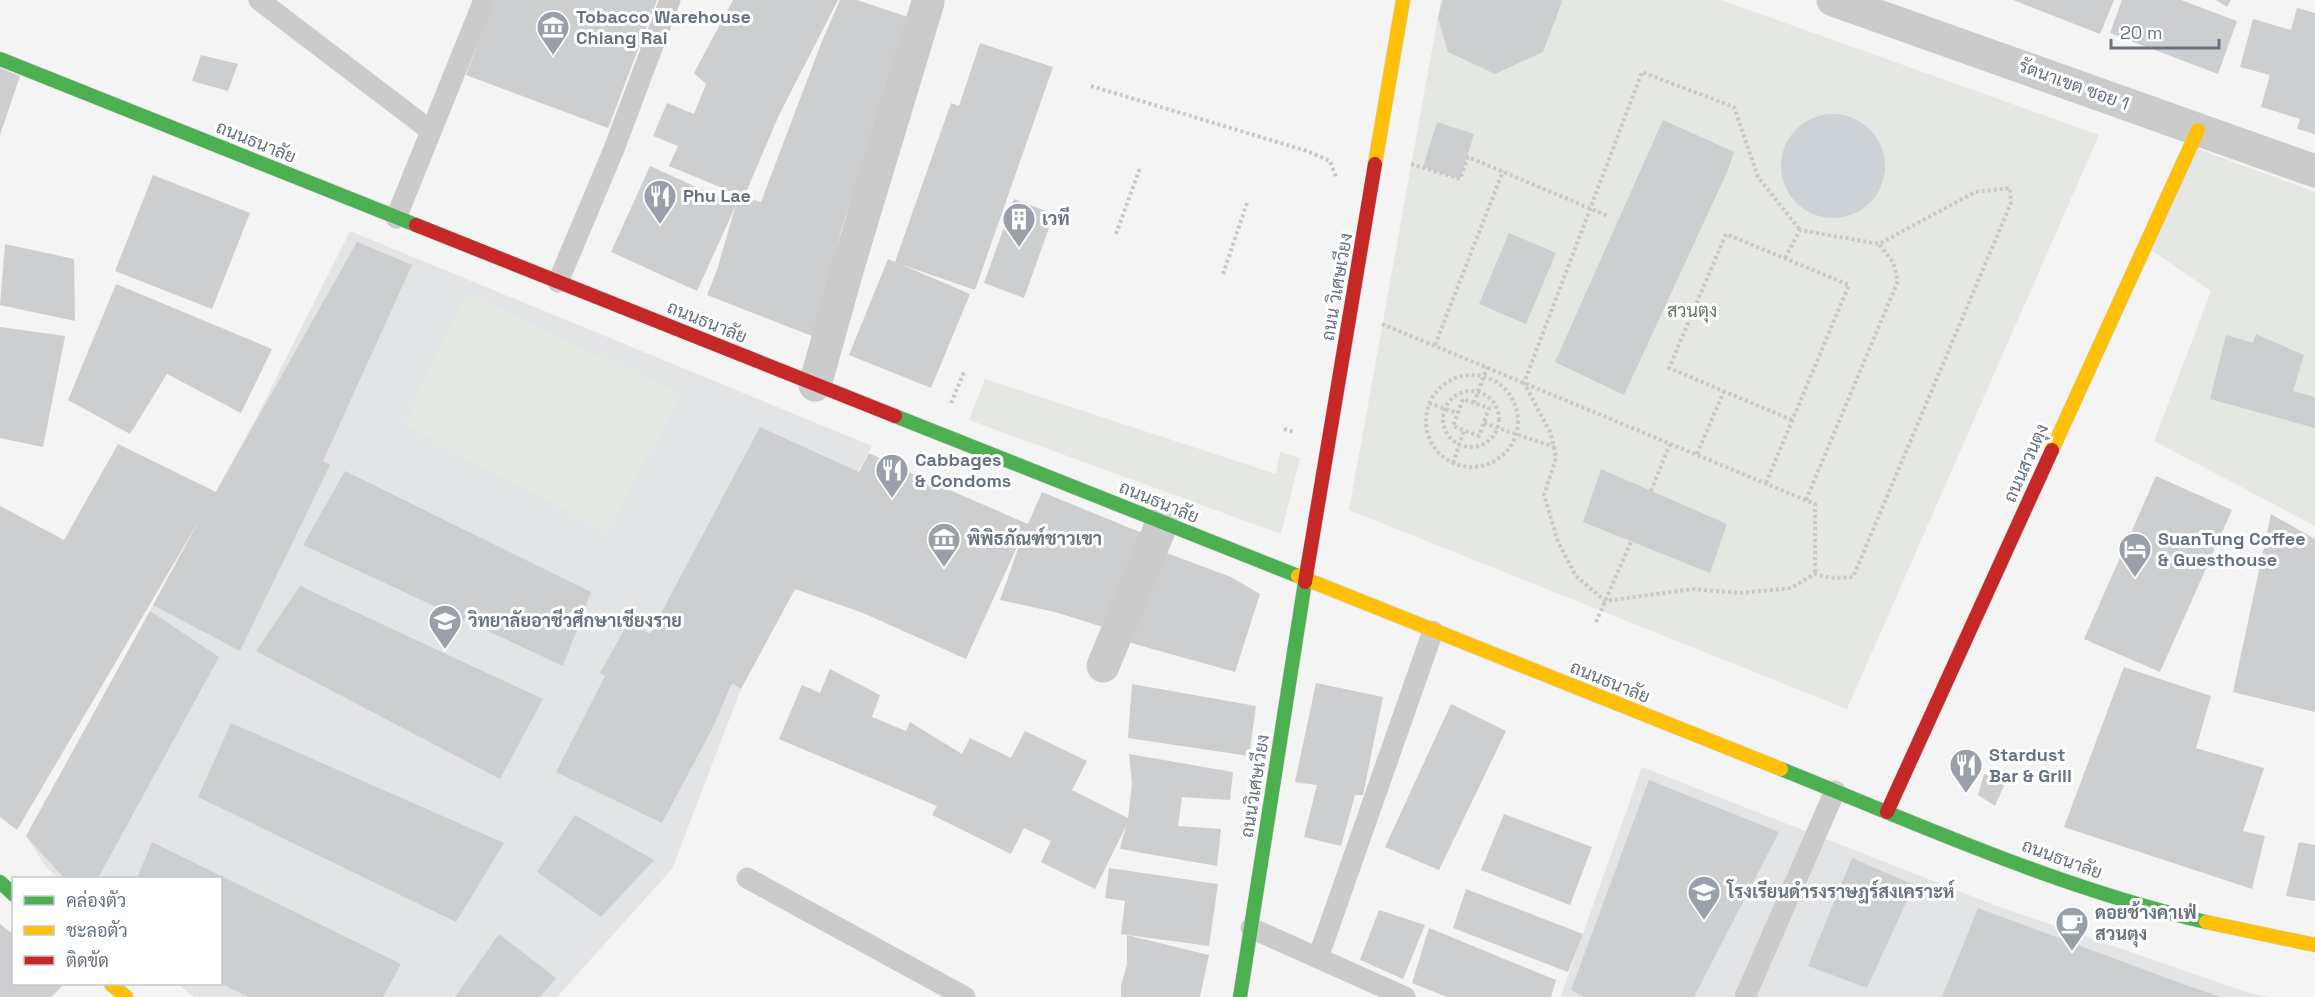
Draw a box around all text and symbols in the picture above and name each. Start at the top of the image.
place label: Tobacco Warehouse Chiang Rai [576,5,751,49]
museum icon: Tobacco Warehouse Chiang Rai [535,9,571,56]
scale bar [2111,12,2219,50]
text: 20 m [2120,21,2163,44]
street label: รัตนาเขต ซอย 1 [2016,54,2132,115]
street label: ถนนธนาลัย [213,115,299,168]
restaurant icon: Phu Lae [642,178,678,225]
place label: Phu Lae [683,184,751,207]
building icon: เวที [1001,201,1037,248]
place label: เวที [1042,206,1070,230]
street label: ถนน วิเศษเวียง [1315,231,1357,343]
street label: ถนนธนาลัย [664,295,750,348]
park label: สวนตุง [1667,299,1717,323]
street label: ถนนสวนตุง [1998,420,2054,506]
place label: Cabbages & Condoms [915,448,1011,492]
restaurant icon: Cabbages & Condoms [874,452,910,499]
street label: ถนนธนาลัย [1116,475,1202,528]
museum icon: พิพิธภัณฑ์ชาวเขา [926,521,962,568]
place label: พิพิธภัณฑ์ชาวเขา [967,526,1102,550]
place label: SuanTung Coffee & Guesthouse [2158,527,2306,571]
hotel icon: SuanTung Coffee & Guesthouse [2117,531,2153,578]
school or university icon: วิทยาลัยอาชีวศึกษาเชียงราย [427,603,463,650]
place label: วิทยาลัยอาชีวศึกษาเชียงราย [467,608,682,632]
street label: ถนนธนาลัย [1567,655,1653,708]
street label: ถนนวิเศษเวียง [1234,732,1274,839]
place label: Stardust Bar & Grill [1989,743,2072,787]
restaurant icon: Stardust Bar & Grill [1948,747,1984,794]
street label: ถนนธนาลัย [2019,833,2106,884]
school or university icon: โรงเรียนดำรงราษฎร์สงเคราะห์ [1686,874,1722,921]
legend [12,877,222,985]
place label: โรงเรียนดำรงราษฎร์สงเคราะห์ [1726,879,1955,904]
text: คล่องตัว [66,889,126,912]
place label: ดอยช้างคาเฟ่ สวนตุง [2095,901,2197,948]
cafe icon: ดอยช้างคาเฟ่ สวนตุง [2054,905,2090,952]
text: ชะลอตัว [66,919,128,942]
text: ติดขัด [66,949,109,972]

